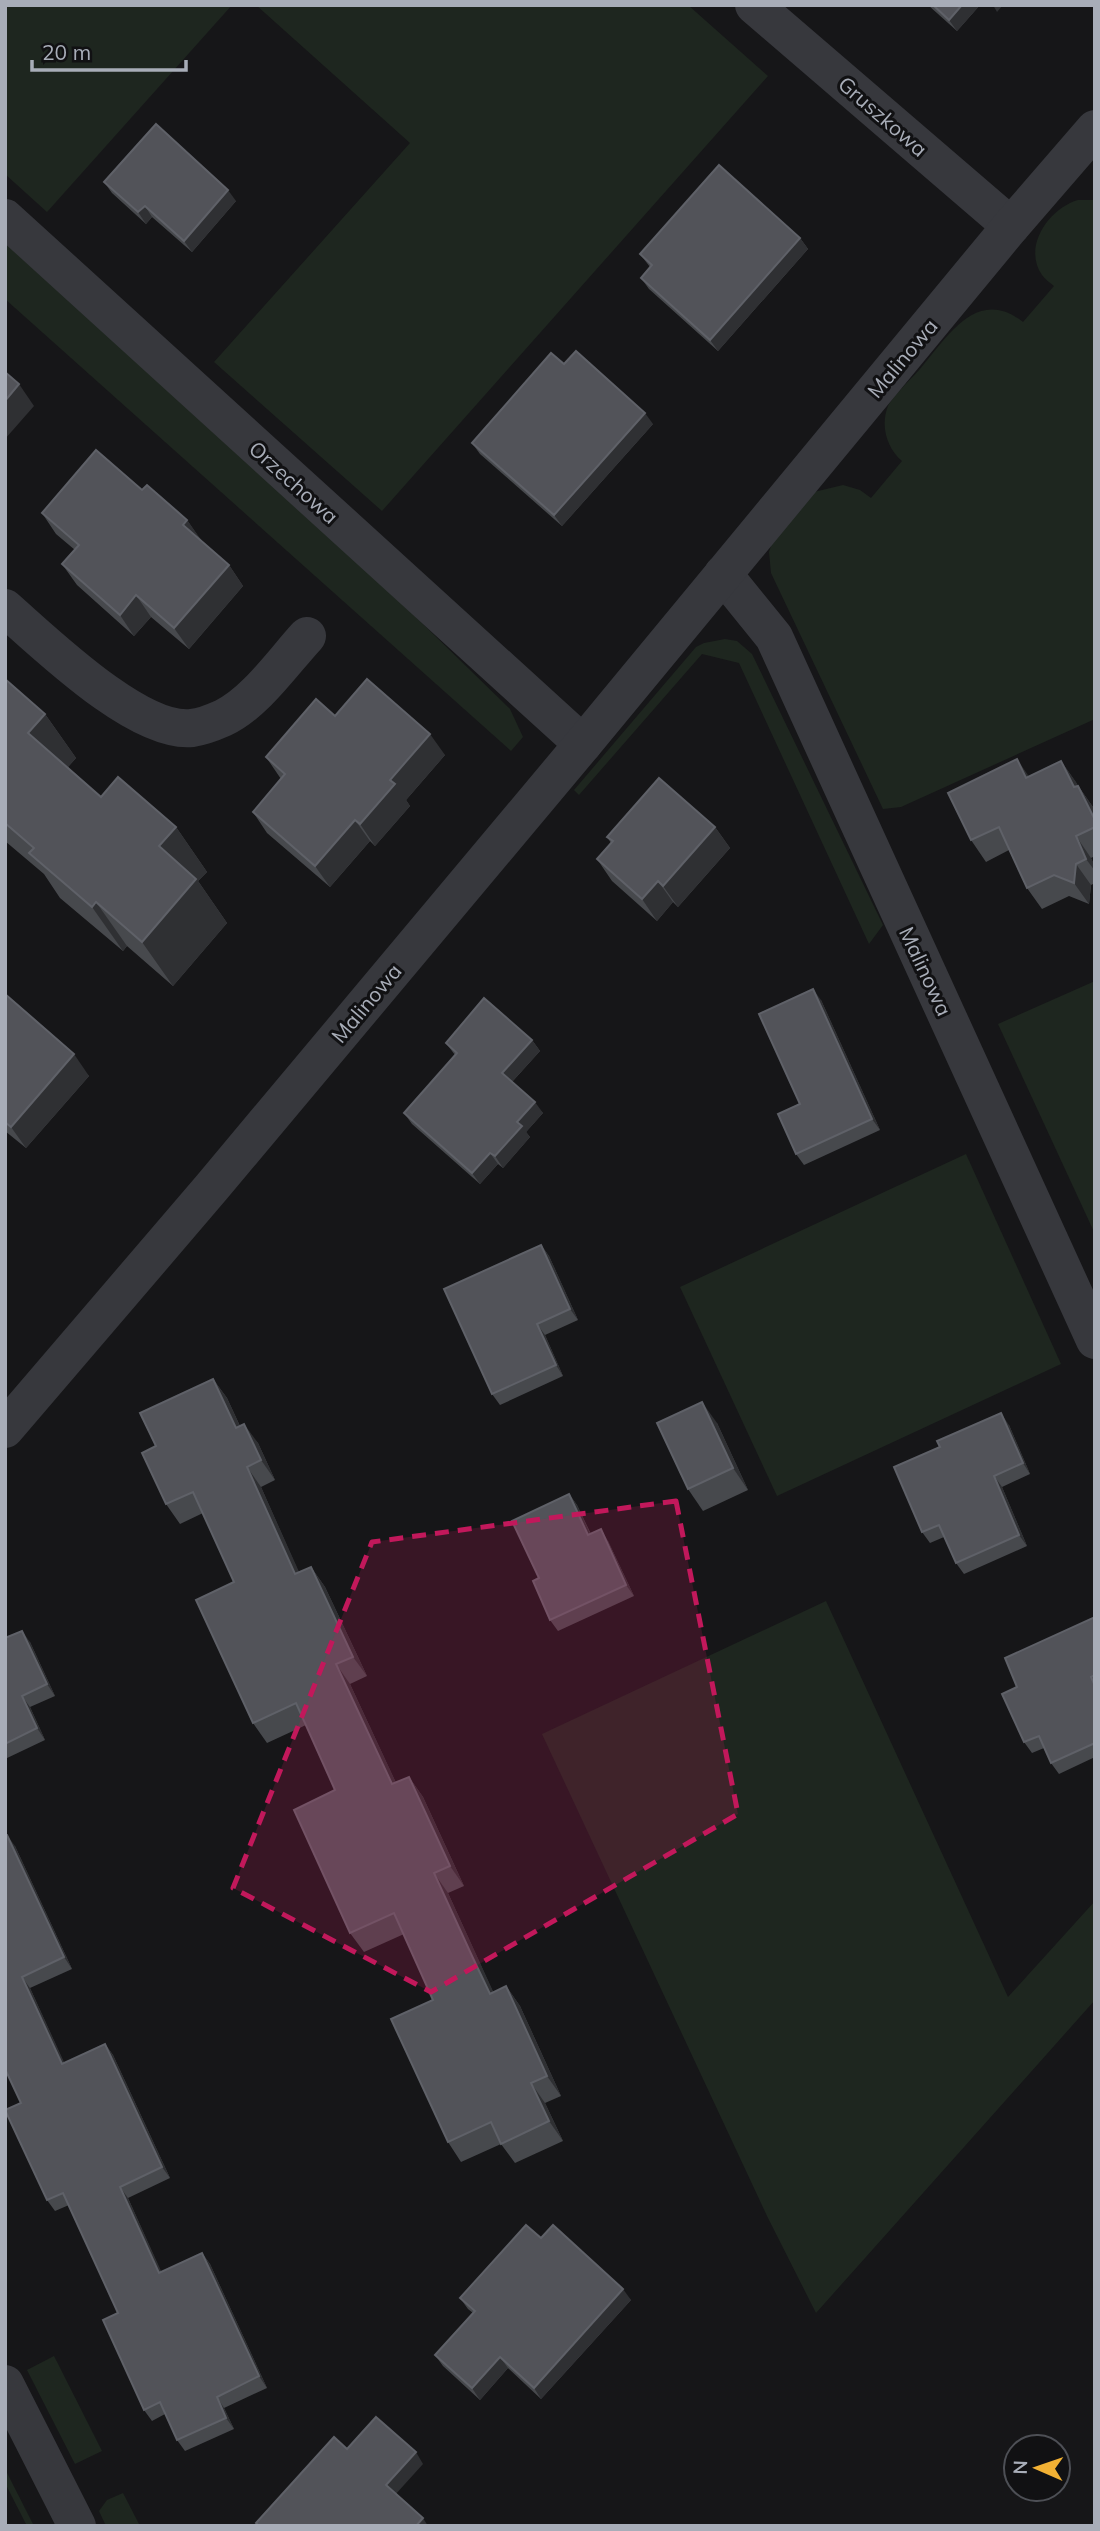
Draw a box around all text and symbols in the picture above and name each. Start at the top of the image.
scale bar [32,28,186,72]
text: 20 m [42,39,91,65]
street label: Gruszkowa [833,70,933,162]
street label: Malinowa [861,313,943,403]
street label: Orzechowa [244,435,344,529]
street label: Malinowa [894,922,958,1020]
street label: Malinowa [325,958,407,1048]
north arrow [1002,2433,1072,2503]
text: N [1008,2460,1032,2475]

